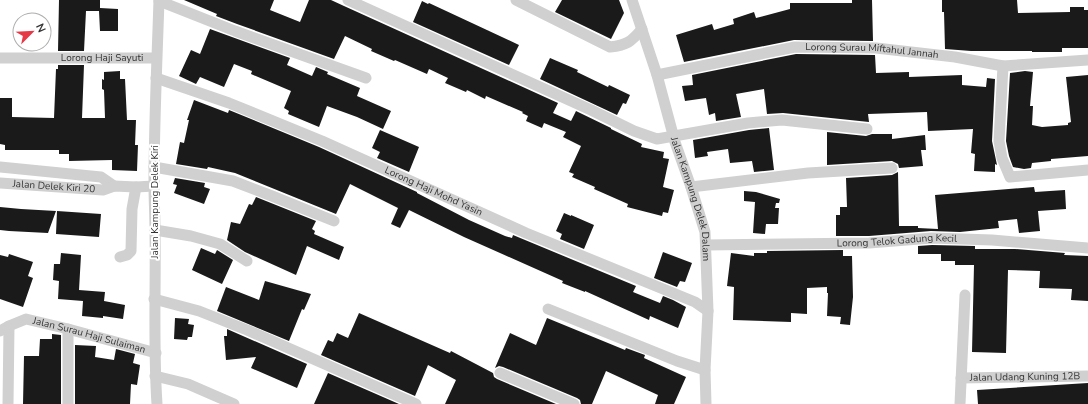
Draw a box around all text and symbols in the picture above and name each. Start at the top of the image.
north arrow [12,12,52,52]
text: N [32,21,49,35]
street label: Lorong Surau Miftahul Jannah [805,40,939,62]
street label: Lorong Haji Sayuti [61,51,143,65]
street label: Jalan Kampung Delek Dalam [667,134,713,261]
street label: Jalan Kampung Delek Kiri [148,145,162,260]
street label: Lorong Haji Mohd Yasin [382,163,485,219]
street label: Jalan Delek Kiri 20 [11,177,96,196]
street label: Lorong Telok Gadung Kecil [837,231,957,250]
street label: Jalan Surau Haji Sulaiman [30,314,147,357]
street label: Jalan Udang Kuning 12B [969,369,1081,385]

